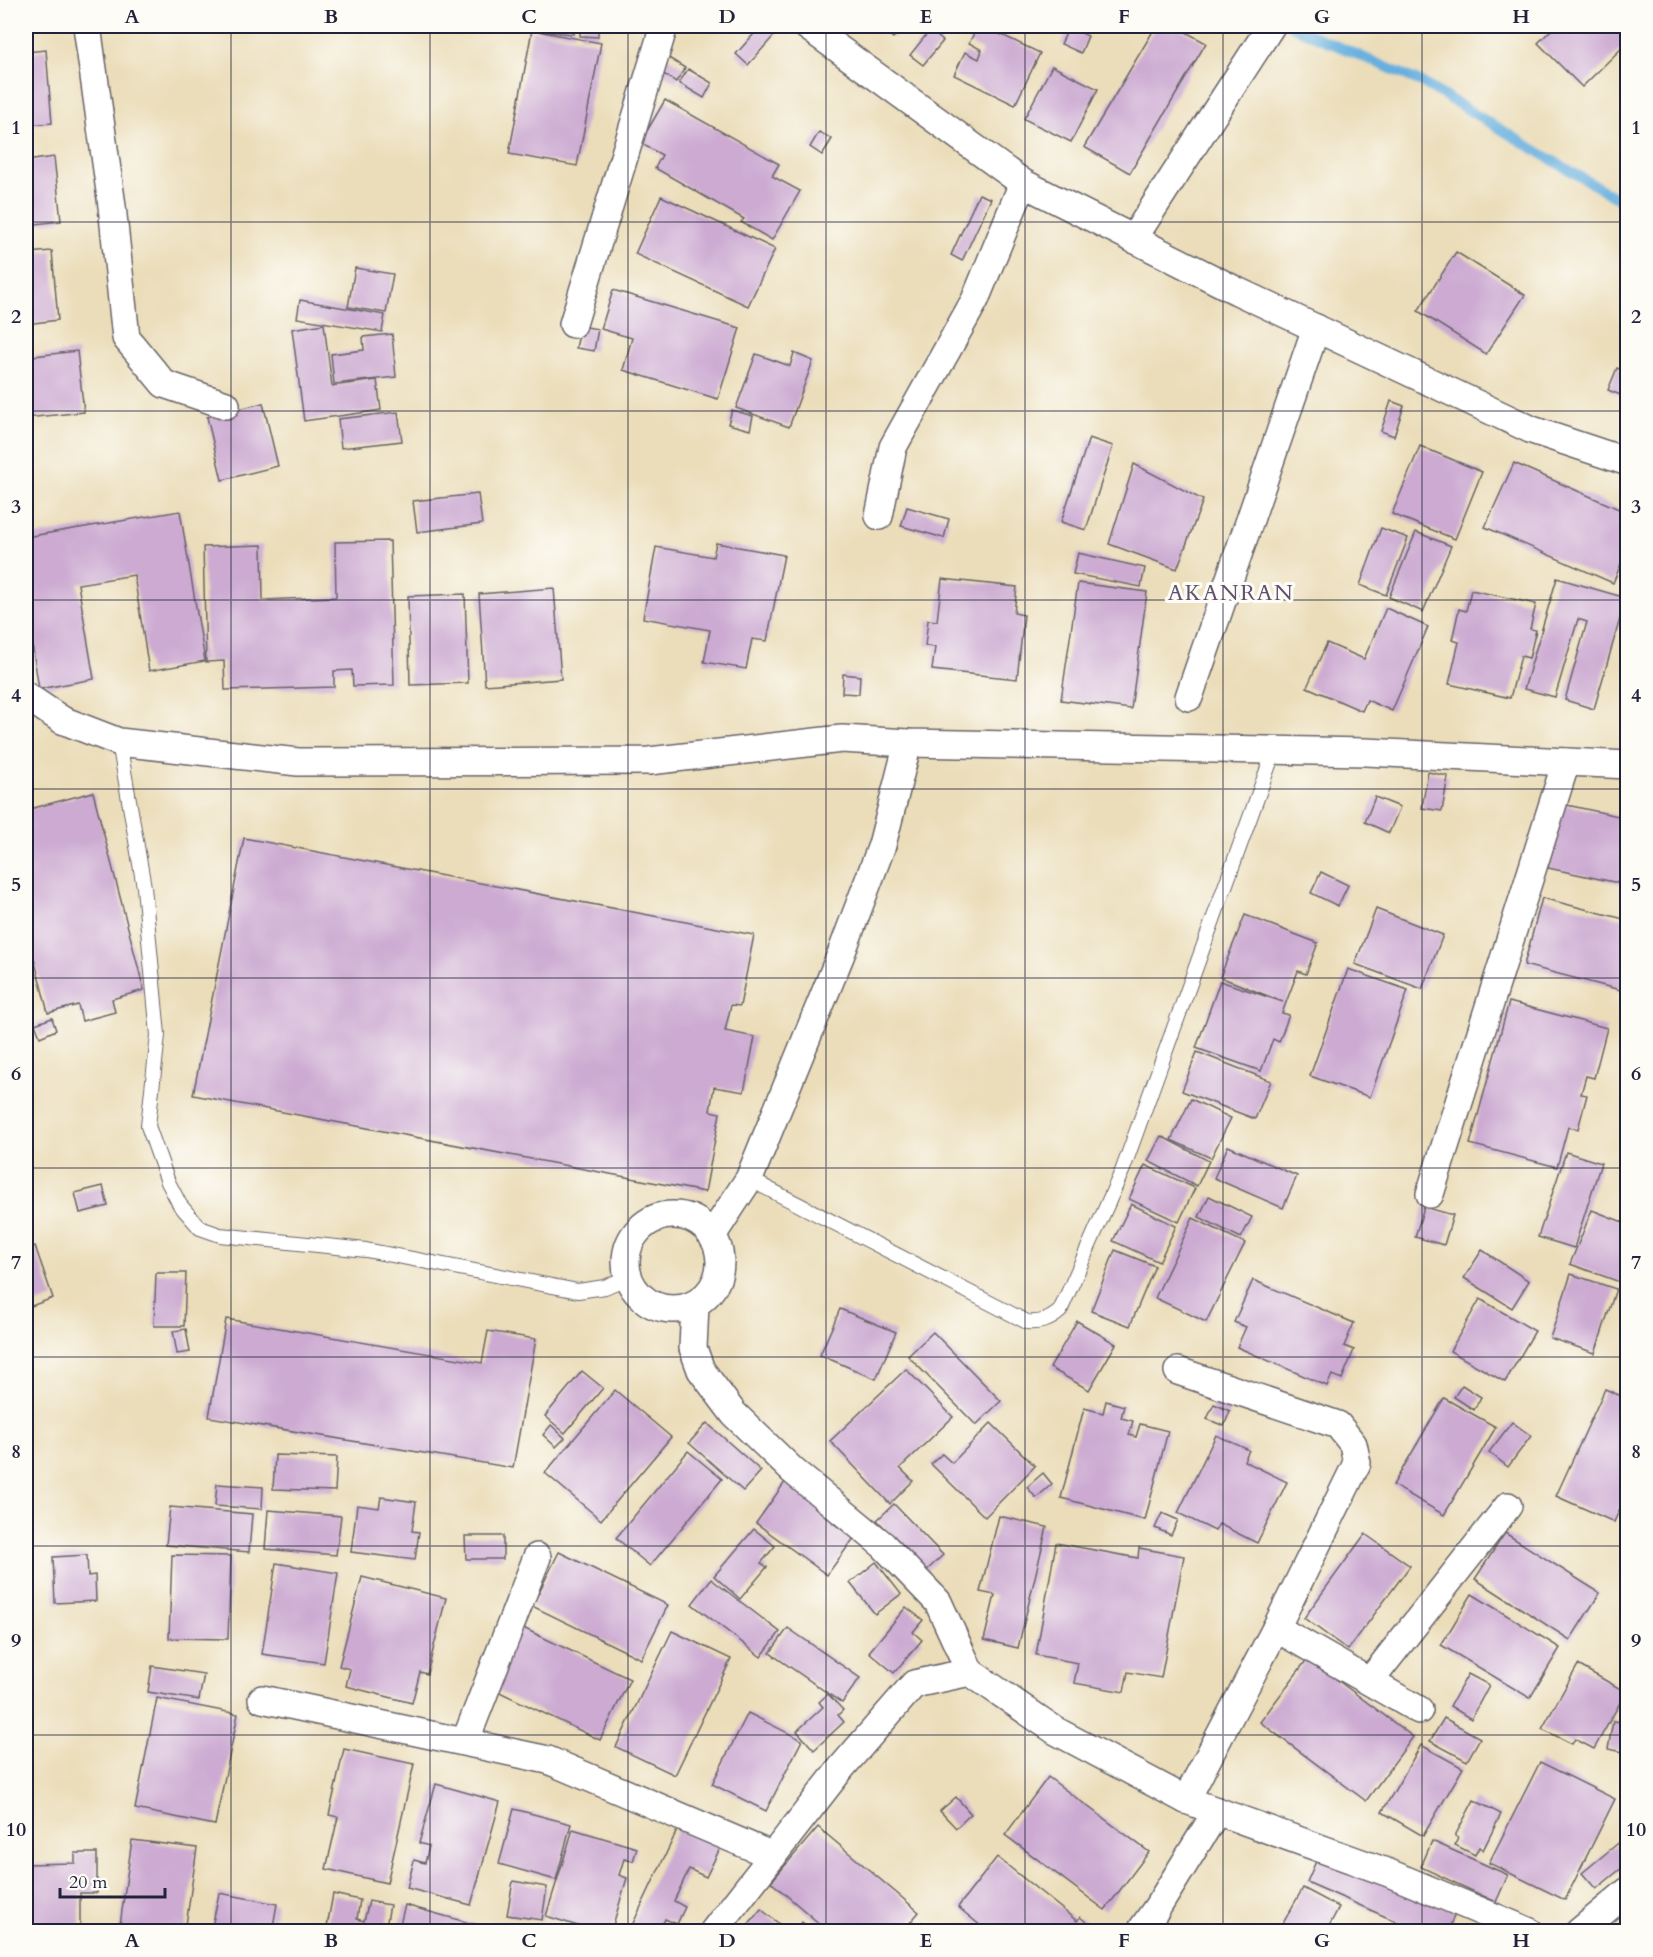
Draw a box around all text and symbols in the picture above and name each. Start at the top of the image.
text: A [124,3,140,30]
text: B [324,3,338,30]
text: C [521,3,537,30]
text: D [718,3,736,30]
text: E [920,3,932,30]
text: F [1118,3,1130,30]
text: G [1314,3,1330,30]
text: H [1512,3,1530,30]
text: 1 [11,114,21,141]
text: 1 [1631,114,1641,141]
text: 2 [11,303,21,330]
text: 2 [1631,303,1641,330]
text: 3 [11,493,21,520]
text: 3 [1631,493,1641,520]
district label: AKANRAN [1168,578,1294,608]
text: 4 [11,682,21,709]
text: 4 [1631,682,1641,709]
text: 5 [11,871,21,898]
text: 5 [1631,871,1641,898]
text: 6 [11,1060,21,1087]
text: 6 [1631,1060,1641,1087]
text: 7 [11,1249,21,1276]
text: 7 [1631,1249,1641,1276]
text: 8 [11,1438,21,1465]
text: 8 [1631,1438,1641,1465]
text: 9 [11,1627,21,1654]
text: 9 [1631,1627,1641,1654]
text: 10 [6,1816,26,1843]
text: 10 [1626,1816,1646,1843]
scale bar [60,1861,165,1899]
text: 20 m [69,1870,108,1895]
text: A [124,1927,140,1954]
text: B [324,1927,338,1954]
text: C [521,1927,537,1954]
text: D [718,1927,736,1954]
text: E [920,1927,932,1954]
text: F [1118,1927,1130,1954]
text: G [1314,1927,1330,1954]
text: H [1512,1927,1530,1954]

